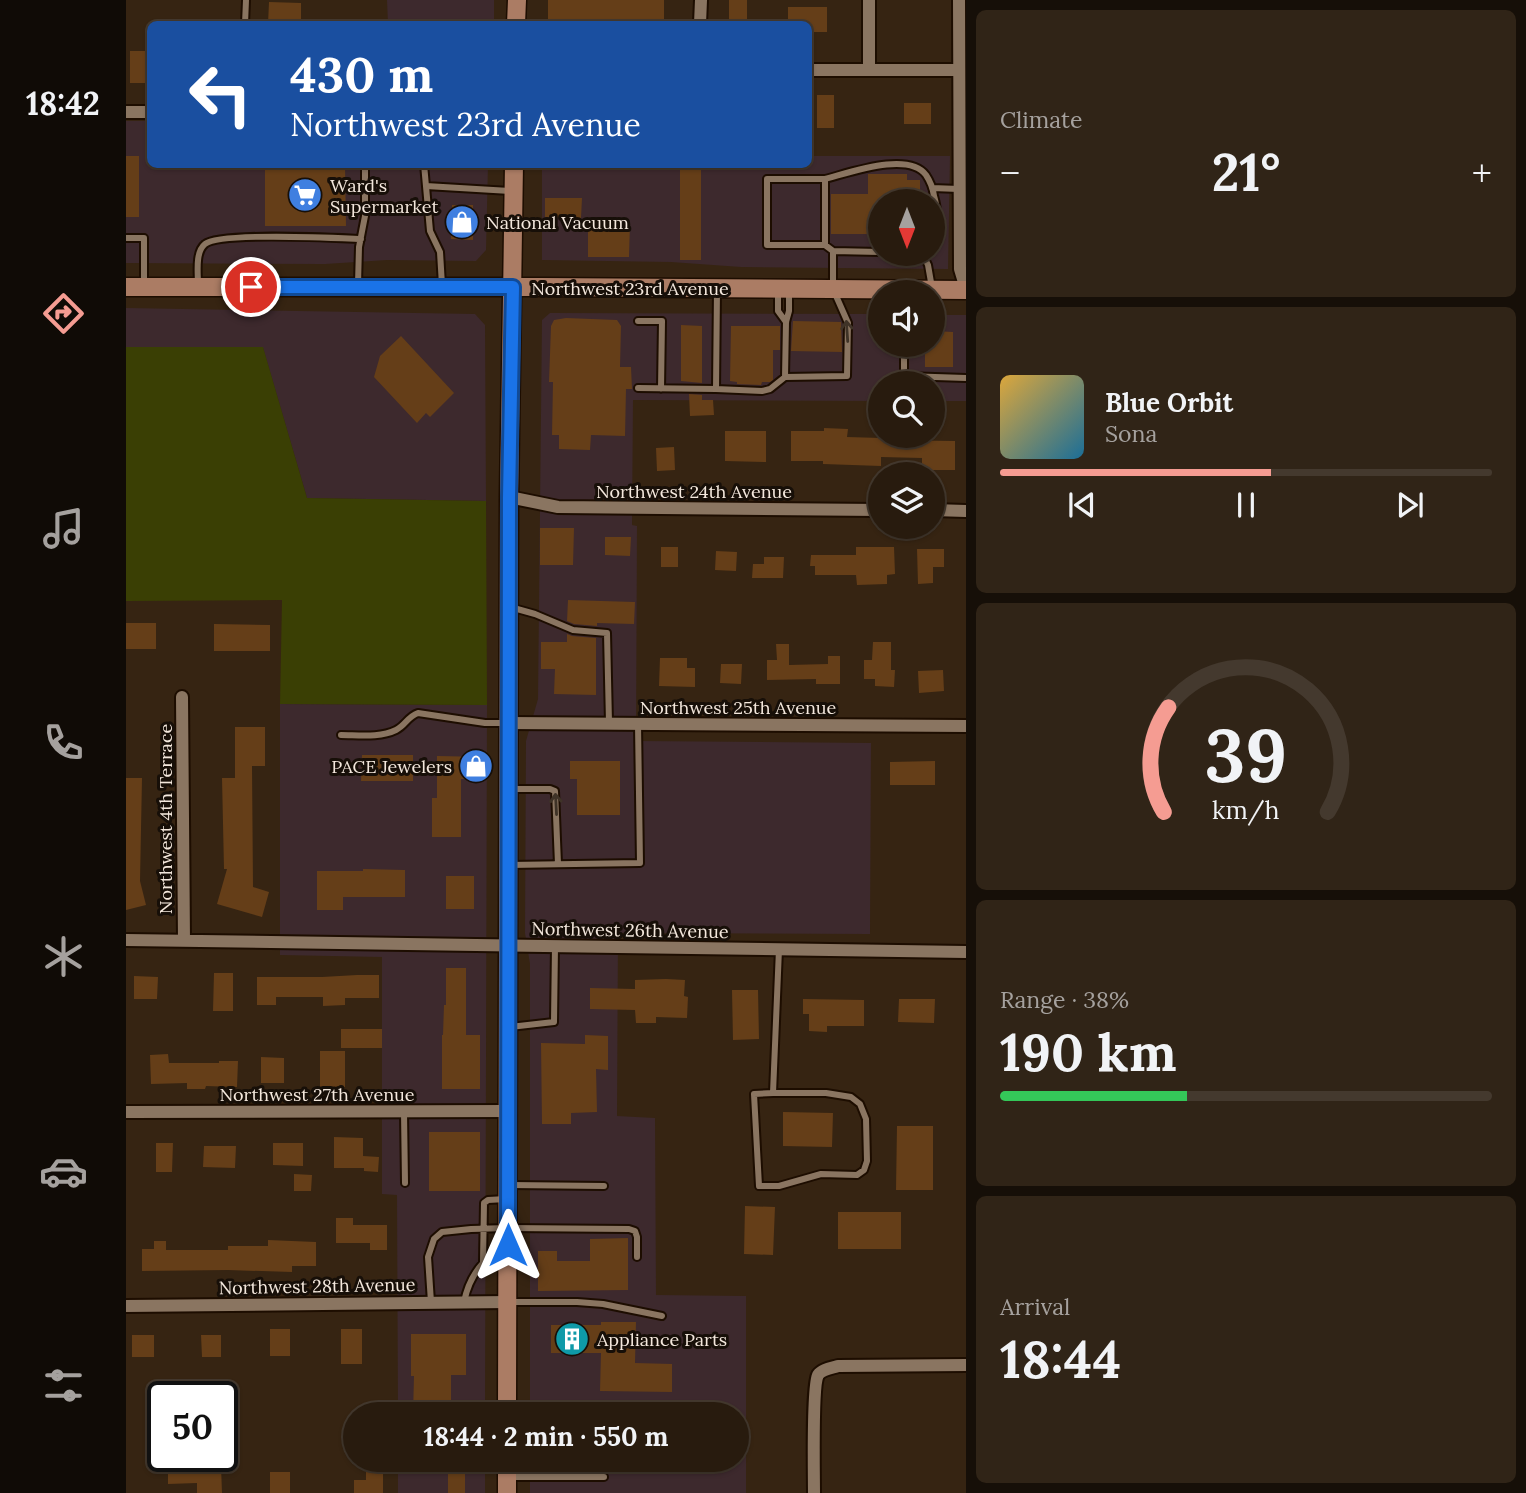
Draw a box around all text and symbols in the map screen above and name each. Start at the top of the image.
text: 430 m [290,43,433,105]
icon: left [175,49,266,140]
text: 18:42 [26,83,100,124]
text: Northwest 23rd Avenue [290,104,641,145]
text: Climate [1000,105,1082,134]
text: 21° [1212,139,1280,205]
text: − [1000,149,1020,197]
text: + [1472,149,1492,197]
place label: Ward's Supermarket [330,174,438,218]
supermarket icon: Ward's Supermarket [286,176,324,214]
north arrow [868,189,945,266]
map controls [868,189,945,539]
shop icon: National Vacuum [443,203,481,241]
place label: National Vacuum [486,211,629,234]
pin [221,257,281,317]
icon: arrive [232,268,270,306]
street label: Northwest 23rd Avenue [531,277,729,300]
button: sound [868,280,945,357]
icon: directions [39,289,88,338]
one-way arrow [840,320,853,343]
button: search [868,371,945,448]
text: Blue Orbit [1105,386,1233,419]
text: Sona [1105,419,1157,448]
button: layers [868,462,945,539]
street label: Northwest 24th Avenue [596,480,792,503]
icon: previous [1063,486,1101,524]
icon: pause [1227,486,1265,524]
icon: next [1391,486,1429,524]
icon: music [39,504,88,553]
street label: Northwest 25th Avenue [640,696,837,719]
text: 39 [1205,710,1287,803]
icon: phone [39,718,88,767]
street label: Northwest 4th Terrace [154,724,177,914]
shop icon: PACE Jewelers [457,747,495,785]
place label: PACE Jewelers [331,755,452,778]
one-way arrow [550,793,563,816]
text: km/h [1212,794,1280,826]
street label: Northwest 26th Avenue [531,917,729,943]
icon: climate [39,932,88,981]
text: Range · 38% [1000,985,1129,1014]
text: 190 km [1000,1019,1177,1085]
street label: Northwest 27th Avenue [219,1083,415,1106]
icon: car [39,1147,88,1196]
position arrow [471,1208,545,1282]
street label: Northwest 28th Avenue [218,1273,416,1299]
text: Arrival [1000,1292,1070,1321]
building icon: Appliance Parts [553,1320,591,1358]
text: 18:44 [1000,1326,1121,1392]
place label: Appliance Parts [596,1328,727,1351]
icon: filters [39,1361,88,1410]
speed limit sign: 50 [147,1381,238,1472]
text: 18:44 · 2 min · 550 m [424,1420,668,1453]

